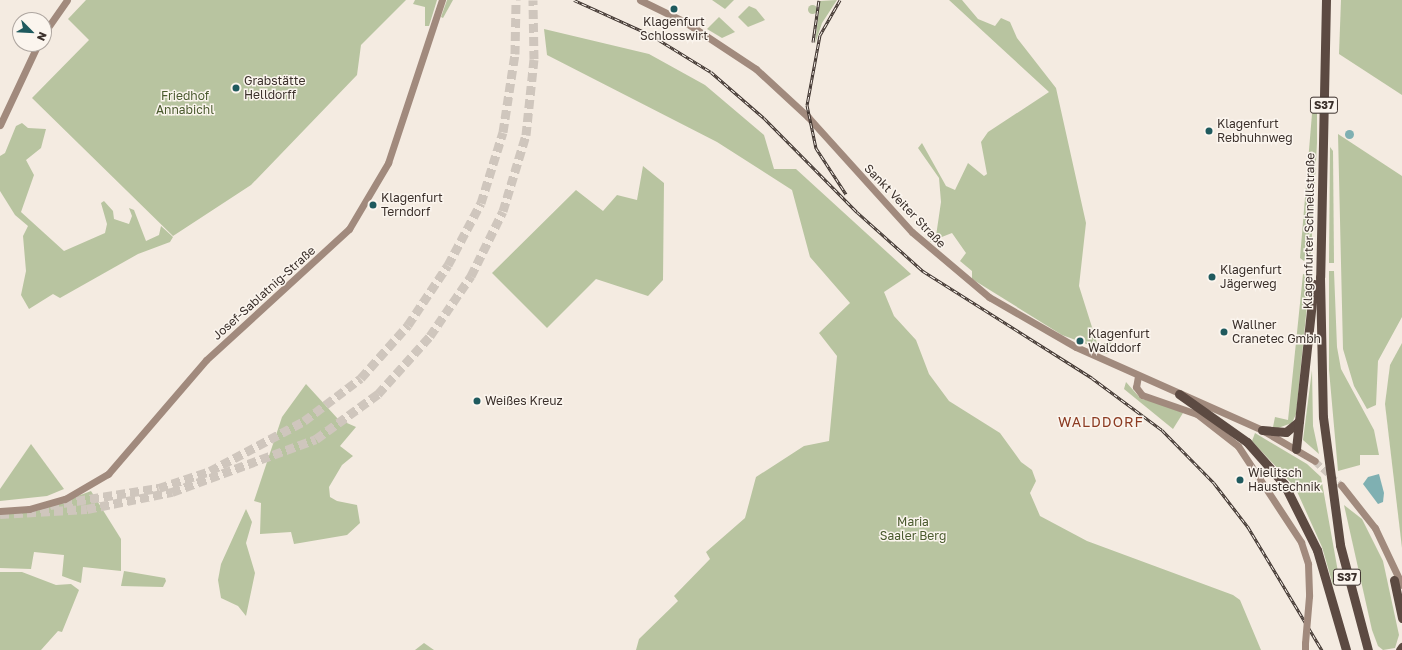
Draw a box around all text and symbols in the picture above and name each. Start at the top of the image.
marker: Klagenfurt Schlosswirt [669,4,679,14]
north arrow [12,12,52,52]
place label: Klagenfurt Schlosswirt [640,15,708,43]
text: N [35,30,50,43]
place label: Grabstätte Helldorff [244,74,305,102]
marker: Grabstätte Helldorff [231,83,241,93]
park label: Friedhof Annabichl [156,89,214,117]
road number: S37 [1309,96,1339,114]
place label: Klagenfurt Rebhuhnweg [1217,117,1293,145]
marker: Klagenfurt Rebhuhnweg [1204,126,1214,136]
street label: Klagenfurter Schnellstraße [1300,153,1318,309]
street label: Sankt Veiter Straße [861,161,949,251]
place label: Klagenfurt Terndorf [381,191,443,219]
marker: Klagenfurt Terndorf [368,200,378,210]
street label: Josef-Sablatnig-Straße [210,243,318,343]
place label: Klagenfurt Jägerweg [1220,263,1282,291]
marker: Klagenfurt Jägerweg [1207,272,1217,282]
place label: Wallner Cranetec Gmbh [1232,318,1321,346]
place label: Klagenfurt Walddorf [1088,327,1150,355]
marker: Wallner Cranetec Gmbh [1219,327,1229,337]
marker: Klagenfurt Walddorf [1075,336,1085,346]
place label: Weißes Kreuz [485,394,563,408]
marker: Weißes Kreuz [472,396,482,406]
district label: WALDDORF [1058,414,1144,430]
place label: Wielitsch Haustechnik [1248,466,1321,494]
marker: Wielitsch Haustechnik [1235,475,1245,485]
park label: Maria Saaler Berg [880,515,946,543]
road number: S37 [1332,568,1362,586]

